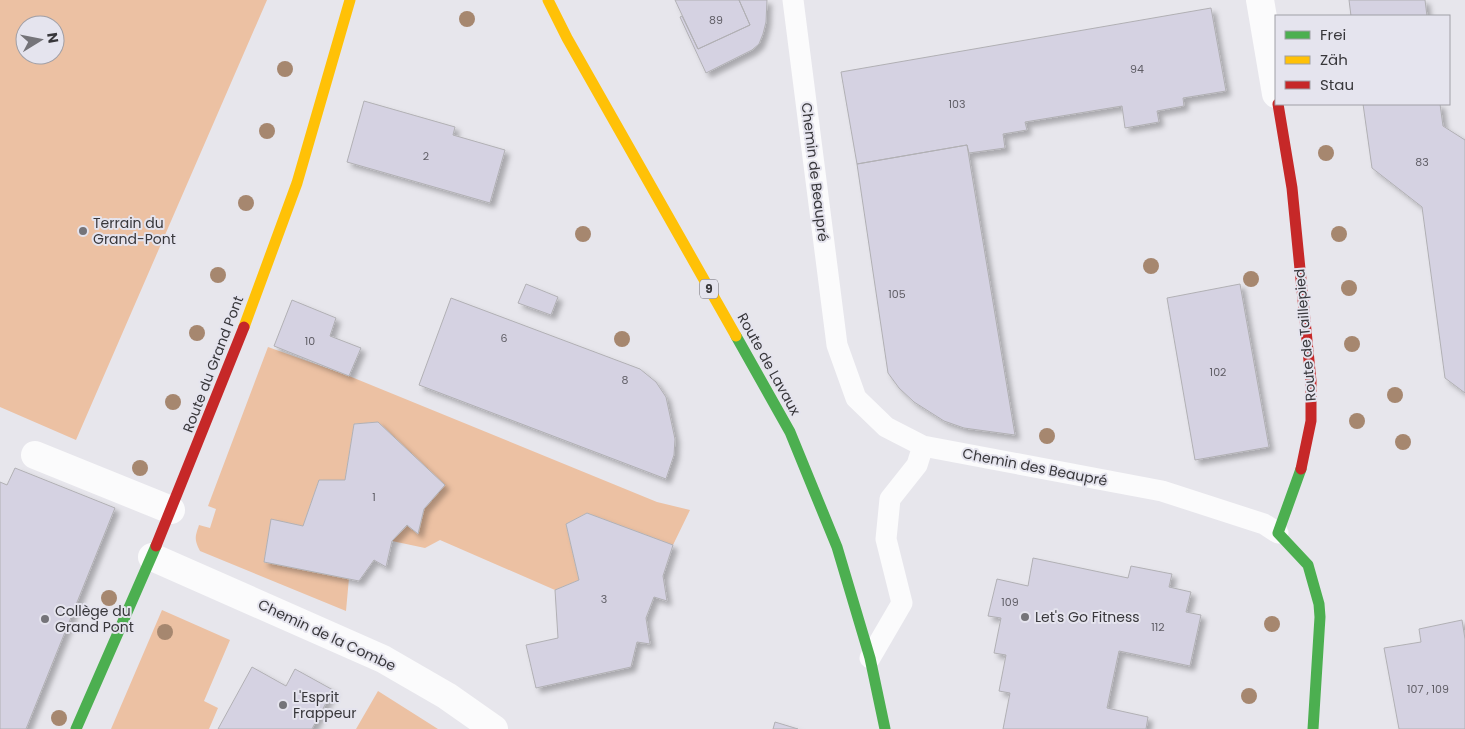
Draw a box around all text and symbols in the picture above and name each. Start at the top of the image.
house number: 89 [709,12,723,28]
north arrow [15,15,65,65]
legend [1275,15,1450,105]
text: Frei [1320,24,1346,45]
text: N [42,31,64,45]
text: Zäh [1320,49,1348,70]
house number: 94 [1130,61,1144,77]
text: Stau [1320,74,1354,95]
house number: 103 [949,96,965,112]
street label: Chemin de Beaupré [797,101,833,243]
house number: 2 [423,148,429,164]
house number: 83 [1415,154,1429,170]
place label: Terrain du Grand-Pont [93,213,176,249]
marker: Terrain du Grand-Pont [77,225,89,237]
street label: Route de Taillepied [1289,268,1321,402]
road number: 9 [700,280,718,298]
house number: 105 [888,286,906,302]
street label: Route du Grand Pont [178,293,248,435]
street label: Route de Lavaux [733,309,806,419]
house number: 6 [501,330,508,346]
house number: 10 [305,333,315,349]
house number: 102 [1210,364,1226,380]
house number: 8 [622,372,629,388]
street label: Chemin des Beaupré [961,443,1109,491]
house number: 1 [372,489,376,505]
house number: 3 [601,591,607,607]
street label: Chemin de la Combe [255,594,399,676]
house number: 109 [1001,594,1019,610]
place label: Collège du Grand Pont [55,601,134,637]
place label: Let's Go Fitness [1035,607,1140,627]
marker: Let's Go Fitness [1019,611,1031,623]
marker: Collège du Grand Pont [39,613,51,625]
house number: 112 [1151,619,1165,635]
house number: 107 , 109 [1407,681,1449,697]
place label: L'Esprit Frappeur [293,687,357,723]
marker: L'Esprit Frappeur [277,699,289,711]

